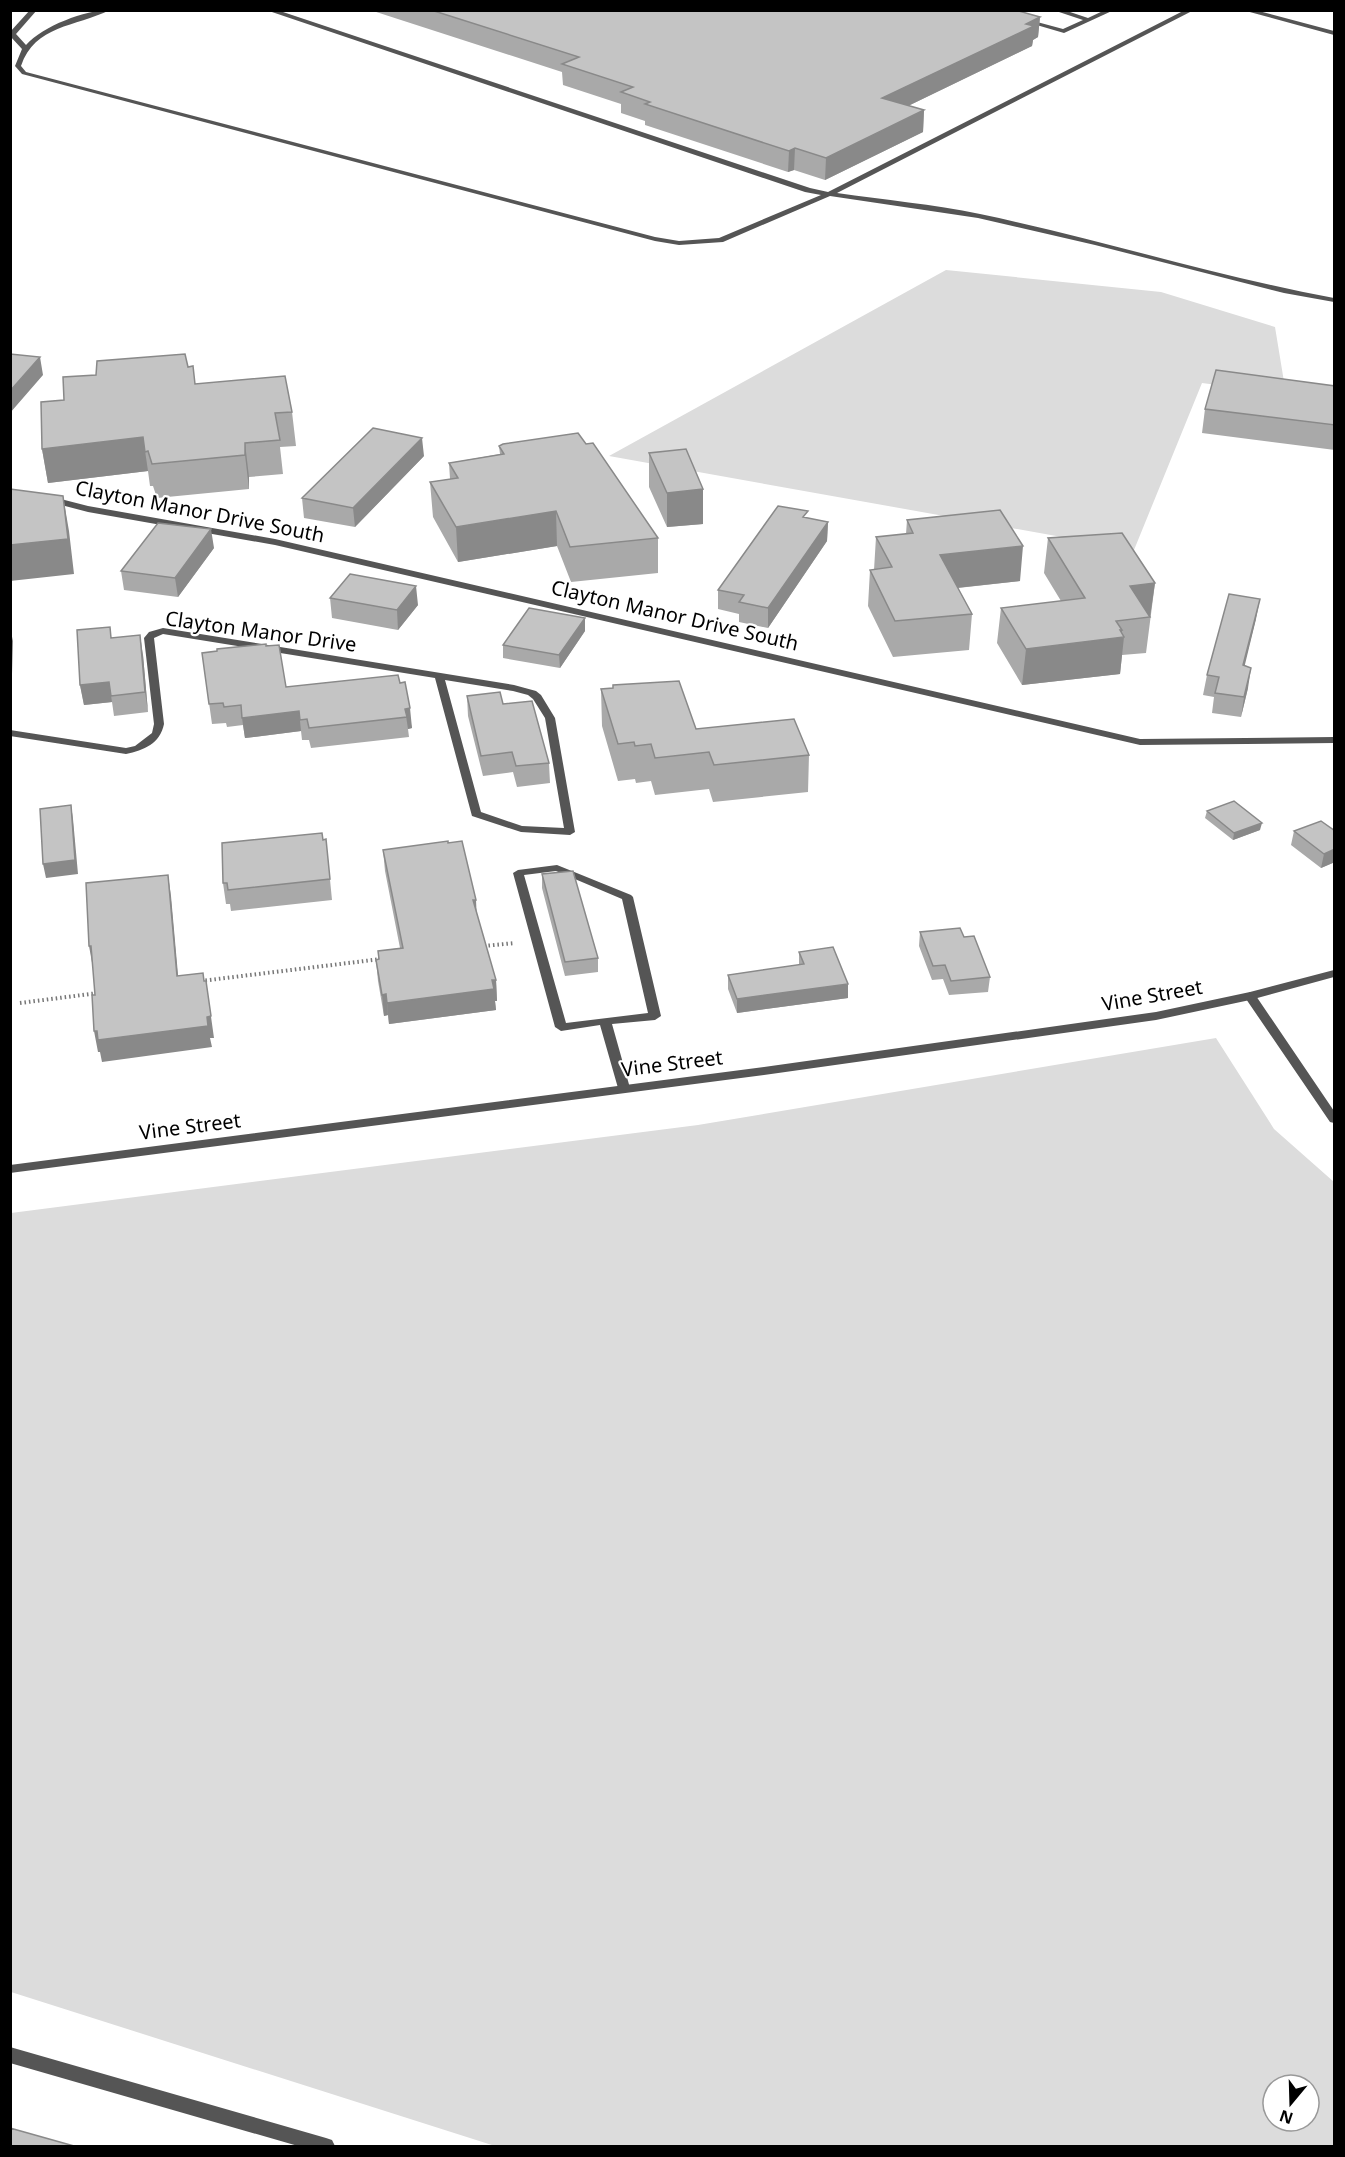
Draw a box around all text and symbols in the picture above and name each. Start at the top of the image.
street label: Clayton Manor Drive South [73,474,327,548]
street label: Clayton Manor Drive South [549,573,801,657]
street label: Clayton Manor Drive [164,604,358,658]
street label: Vine Street [1100,973,1204,1017]
street label: Vine Street [620,1043,724,1083]
street label: Vine Street [138,1106,242,1146]
north arrow [1261,2073,1321,2133]
text: N [1276,2105,1296,2130]

